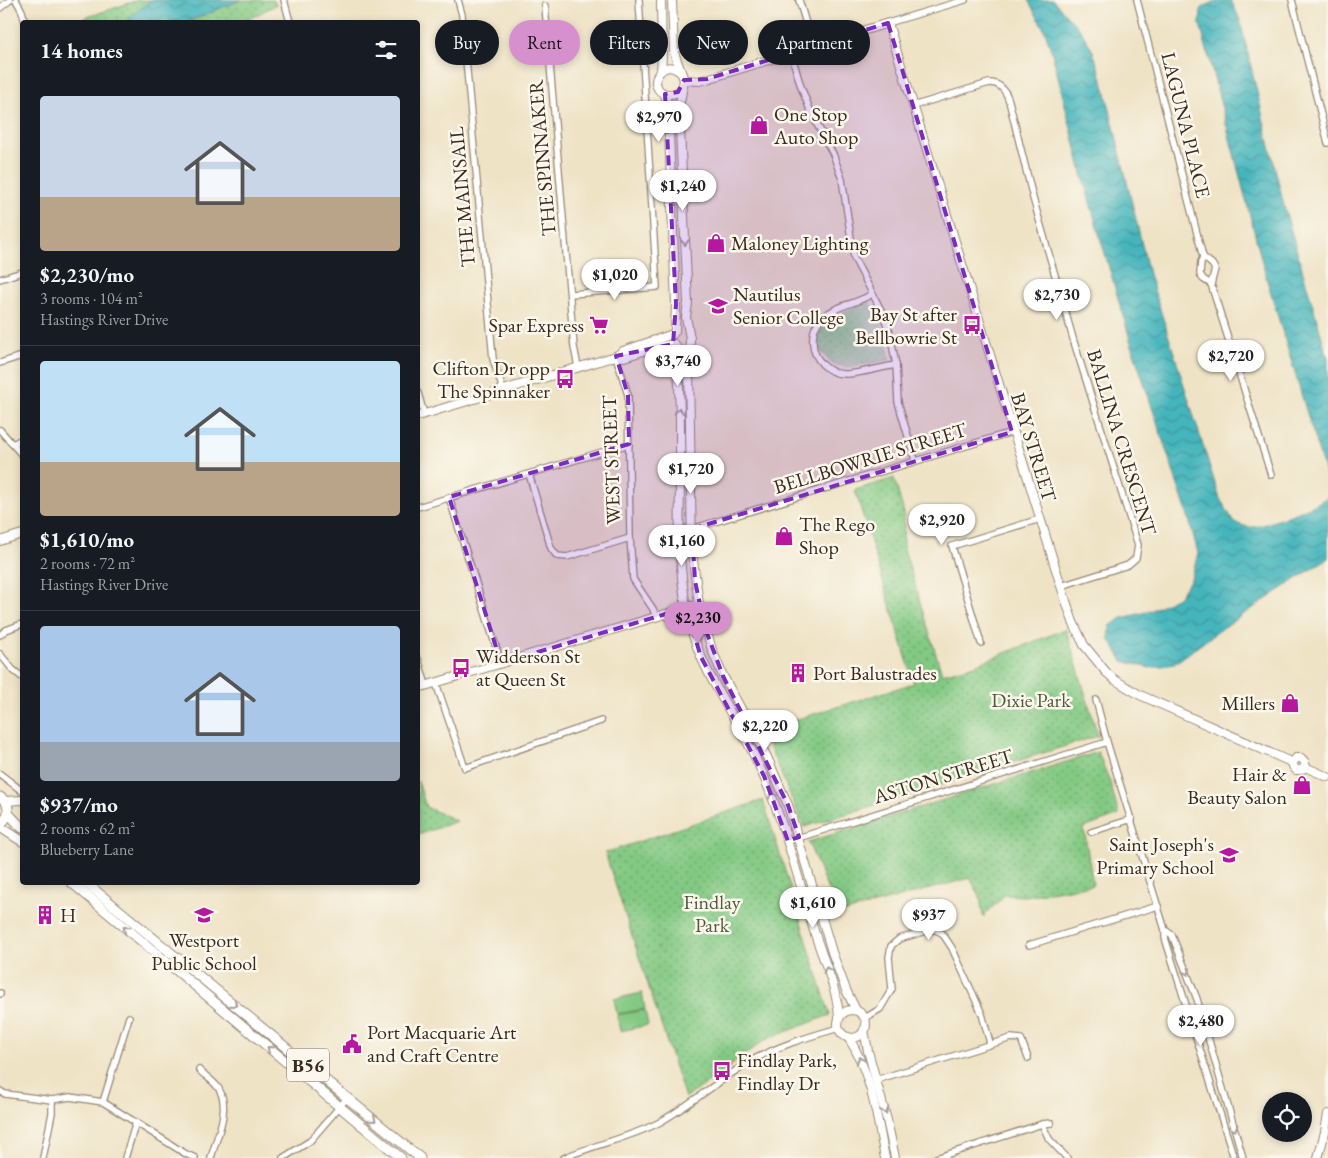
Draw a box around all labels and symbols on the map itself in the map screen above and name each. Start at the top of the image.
street label: LAGUNA PLACE [1155,49,1217,201]
street label: THE SPINNAKER [522,78,562,237]
pin: $2,970 [618,100,700,143]
place label: One Stop Auto Shop [773,101,858,150]
shop icon: One Stop Auto Shop [748,114,770,136]
street label: THE MAINSAIL [443,125,481,268]
pin: $1,240 [642,170,724,212]
place label: Maloney Lighting [731,230,869,256]
shop icon: Maloney Lighting [705,232,727,254]
one-way arrow [679,239,690,247]
pin: $1,020 [574,258,656,301]
pin: $2,730 [1016,278,1098,321]
place label: Nautilus Senior College [733,281,844,330]
school or university icon: Nautilus Senior College [707,295,729,317]
place label: Bay St after Bellbowrie St [855,301,958,350]
place label: Spar Express [488,312,584,338]
supermarket icon: Spar Express [588,314,610,336]
bus stop icon: Bay St after Bellbowrie St [961,314,983,336]
pin: $2,720 [1190,340,1272,382]
pin: $3,740 [637,344,719,387]
street label: BALLINA CRESCENT [1081,346,1163,539]
place label: Clifton Dr opp The Spinnaker [433,355,550,404]
bus stop icon: Clifton Dr opp The Spinnaker [554,368,576,390]
street label: BAY STREET [1005,389,1063,505]
street label: WEST STREET [596,394,626,525]
one-way arrow [674,407,684,414]
street label: BELLBOWRIE STREET [770,416,970,500]
pin: $1,720 [650,452,732,495]
pin: $2,920 [901,504,983,546]
place label: The Rego Shop [799,511,875,560]
pin: $1,160 [641,524,723,567]
shop icon: The Rego Shop [773,525,795,547]
pin: $2,230 [657,602,739,644]
place label: Widderson St at Queen St [476,643,581,692]
bus stop icon: Widderson St at Queen St [450,657,472,679]
place label: Port Balustrades [813,660,937,686]
building icon: Port Balustrades [787,662,809,684]
park label: Dixie Park [991,687,1071,713]
place label: Millers [1222,690,1275,716]
shop icon: Millers [1279,692,1301,714]
pin: $2,220 [724,710,806,752]
street label: ASTON STREET [869,742,1016,810]
place label: Hair & Beauty Salon [1187,761,1287,810]
shop icon: Hair & Beauty Salon [1291,774,1313,796]
one-way arrow [767,791,778,800]
place label: Saint Joseph's Primary School [1096,831,1214,880]
school or university icon: Saint Joseph's Primary School [1218,844,1240,866]
pin: $1,610 [772,886,854,929]
park label: Findlay Park [683,889,741,938]
pin: $937 [899,898,959,941]
place label: H [60,902,76,928]
building icon: H [34,904,56,926]
school or university icon: Westport Public School [193,904,215,926]
one-way arrow [123,925,132,934]
place label: Westport Public School [151,927,257,976]
one-way arrow [823,967,833,975]
one-way arrow [1181,968,1191,976]
one-way arrow [228,999,237,1007]
pin: $2,480 [1160,1004,1242,1047]
place label: Port Macquarie Art and Craft Centre [367,1019,517,1068]
public building icon: Port Macquarie Art and Craft Centre [341,1033,363,1055]
one-way arrow [266,1045,275,1054]
place label: Findlay Park, Findlay Dr [737,1047,837,1096]
road number: B56 [287,1048,329,1082]
one-way arrow [856,1056,866,1065]
bus stop icon: Findlay Park, Findlay Dr [711,1060,733,1082]
one-way arrow [879,1107,890,1116]
one-way arrow [367,1113,376,1122]
one-way arrow [1229,1123,1239,1131]

